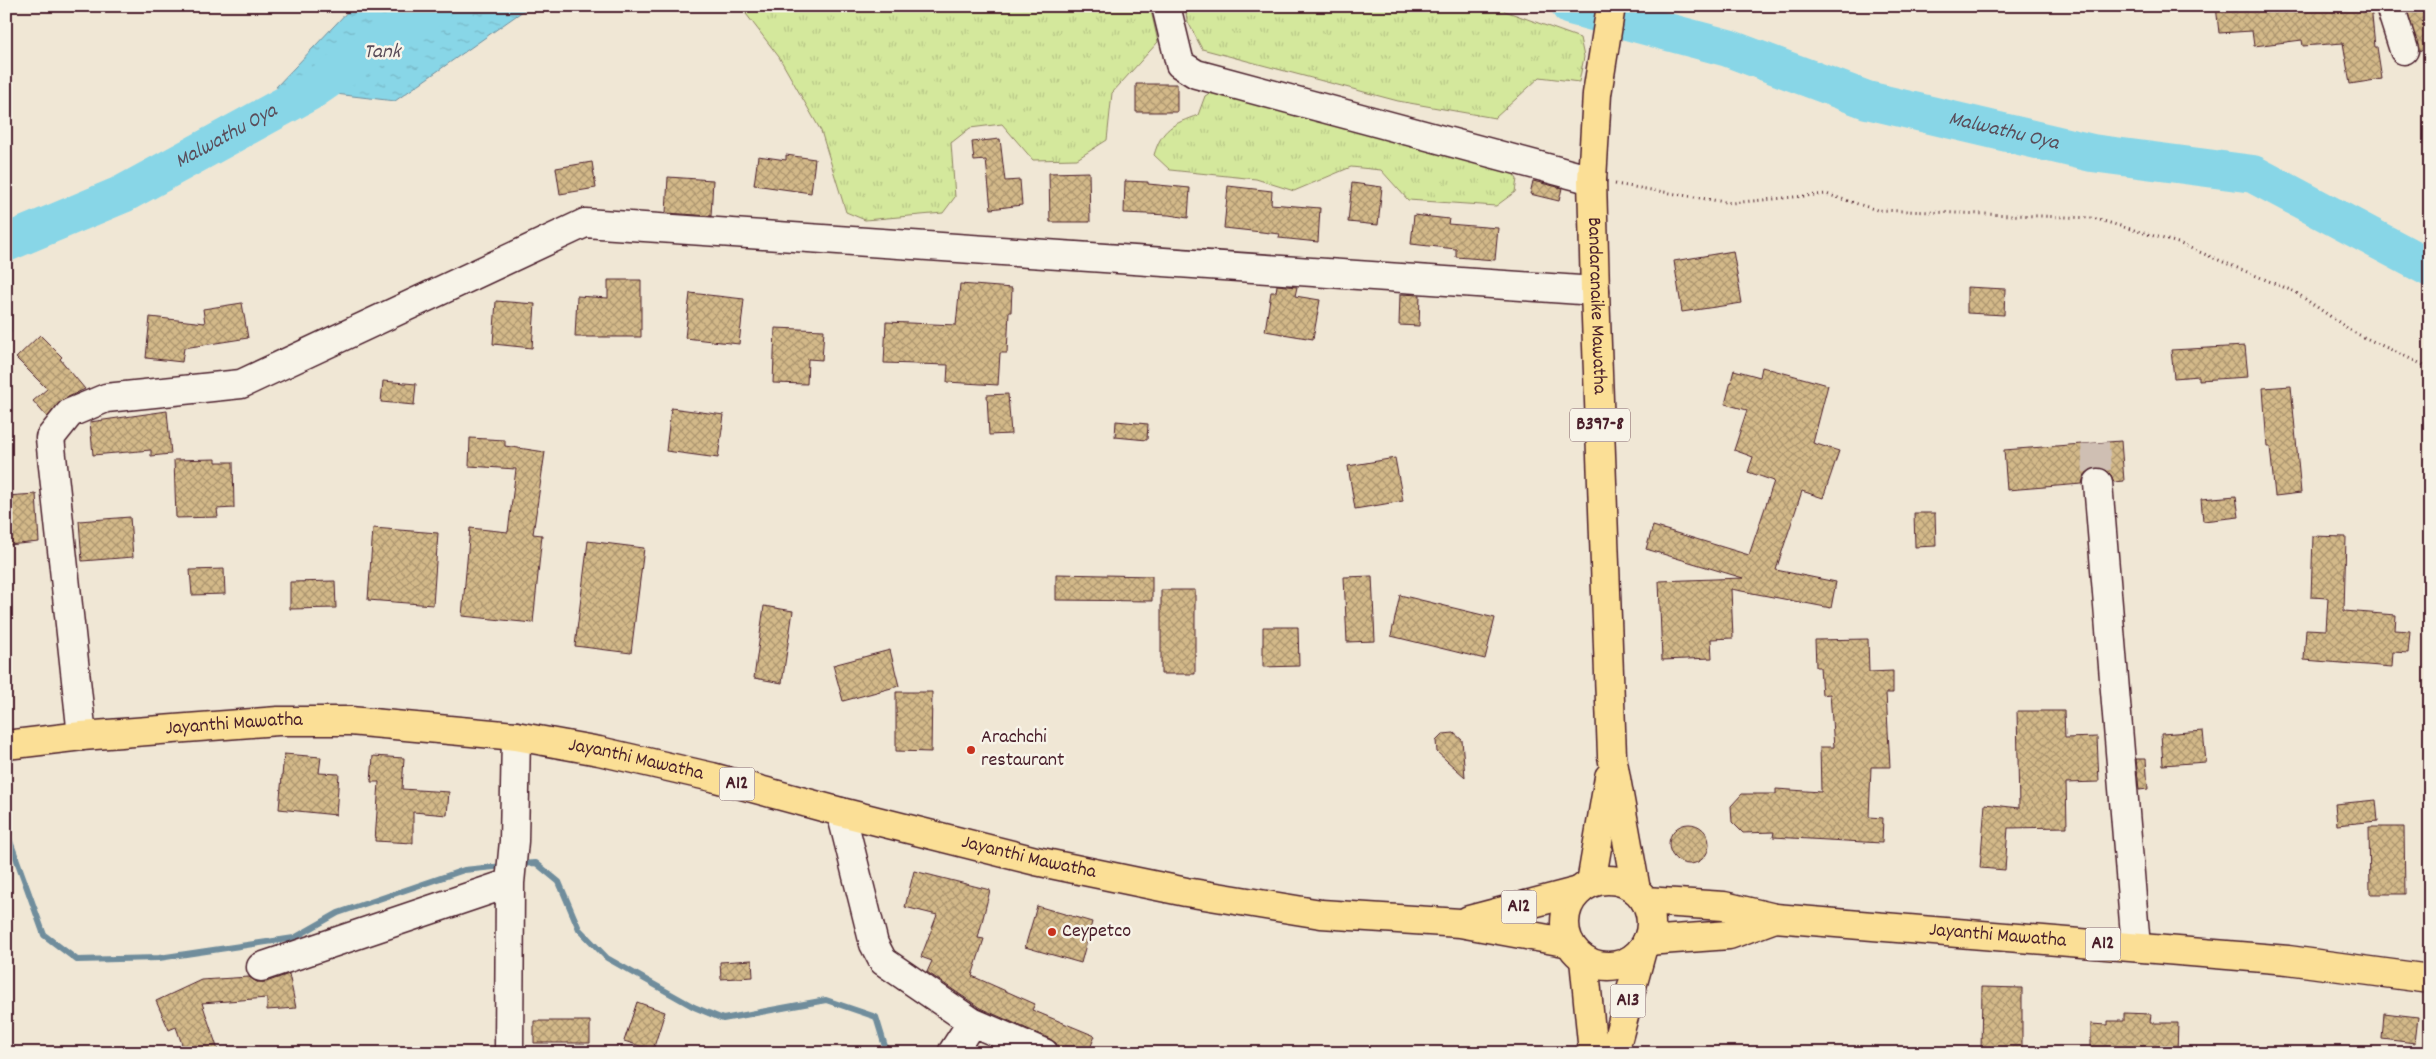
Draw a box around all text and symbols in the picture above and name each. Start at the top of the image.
water label: Tank [364,38,403,68]
water label: Malwathu Oya [170,97,284,177]
water label: Malwathu Oya [1945,105,2063,160]
street label: Bandaranaike Mawatha [1579,217,1613,395]
road number: B397-8 [1570,408,1630,442]
street label: Jayanthi Mawatha [164,707,303,744]
place label: Arachchi restaurant [981,724,1064,775]
street label: Jayanthi Mawatha [566,732,707,789]
marker: Arachchi restaurant [965,744,977,756]
road number: A12 [720,768,754,801]
street label: Jayanthi Mawatha [958,829,1099,887]
road number: A12 [1502,890,1536,924]
street label: Jayanthi Mawatha [1928,917,2068,956]
place label: Ceypetco [1062,918,1131,946]
marker: Ceypetco [1046,926,1058,938]
road number: A12 [2086,928,2120,961]
road number: A13 [1610,984,1646,1018]

